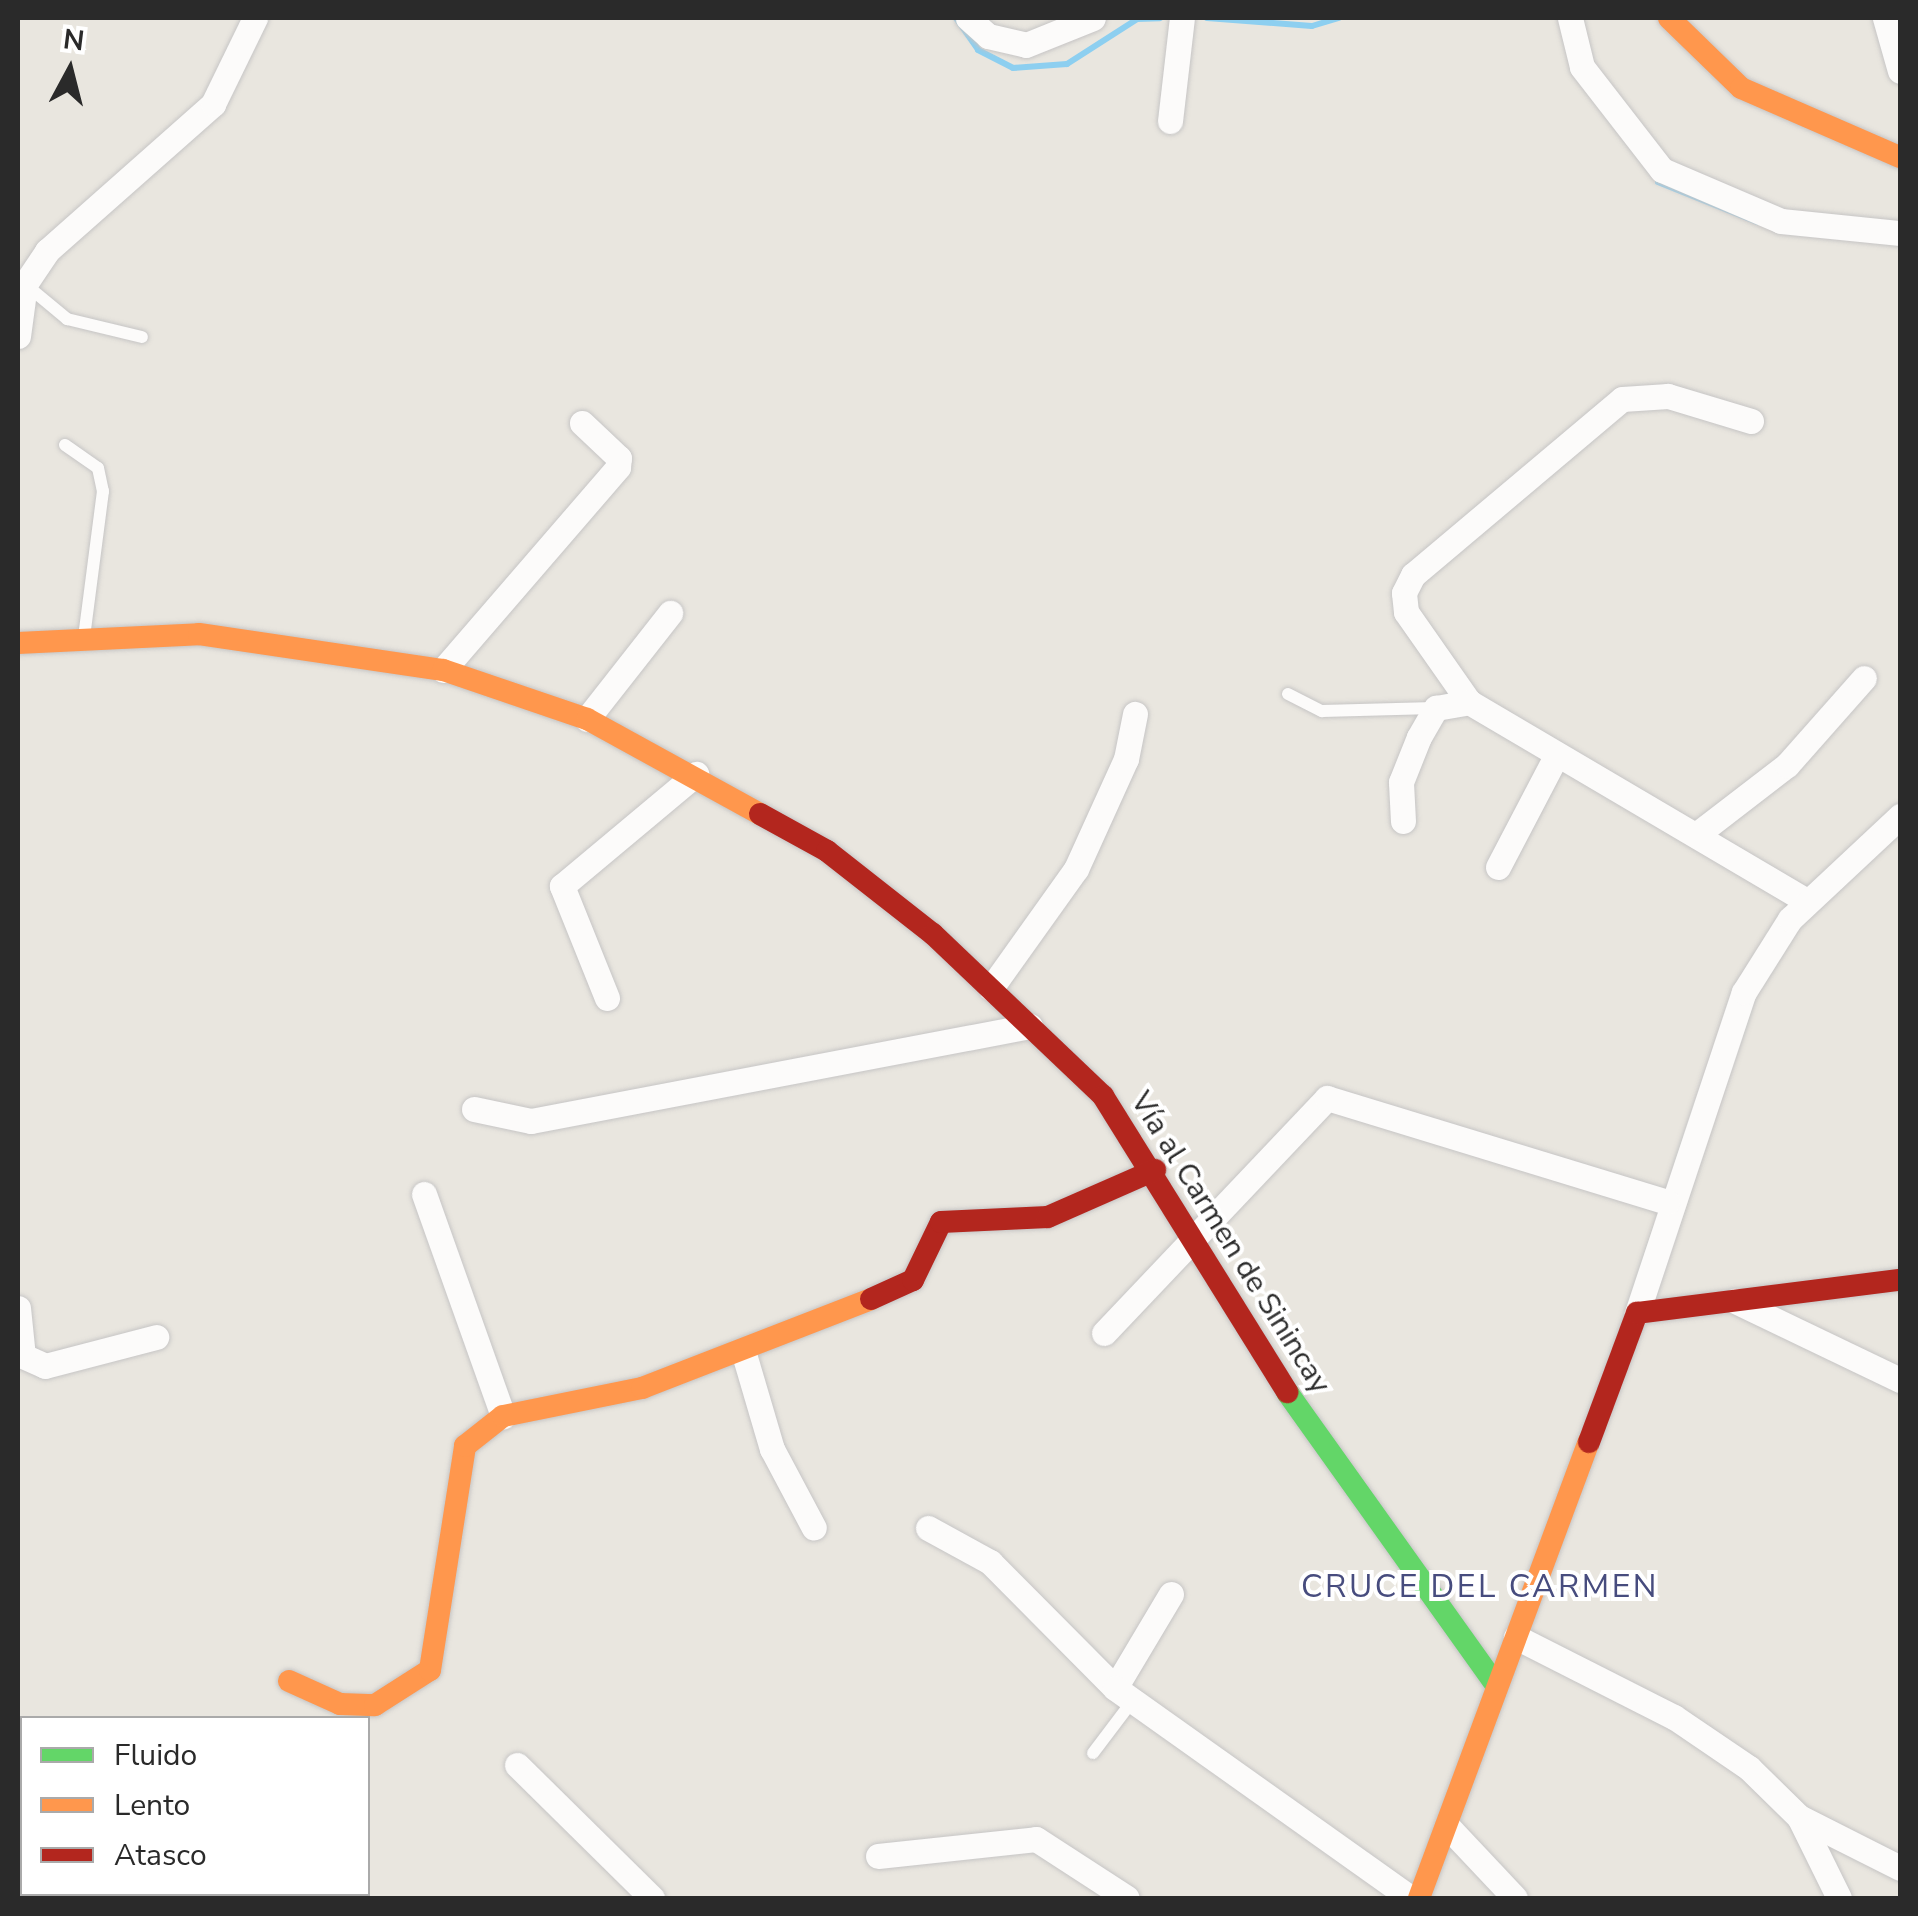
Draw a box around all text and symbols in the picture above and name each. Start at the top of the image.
north arrow [20,20,120,120]
text: N [61,20,86,60]
street label: Vía al Carmen de Sinincay [1122,1085,1338,1401]
district label: CRUCE DEL CARMEN [1301,1568,1659,1606]
legend [20,1716,370,1896]
text: Fluido [114,1735,197,1776]
text: Lento [114,1785,190,1826]
text: Atasco [114,1835,207,1876]

